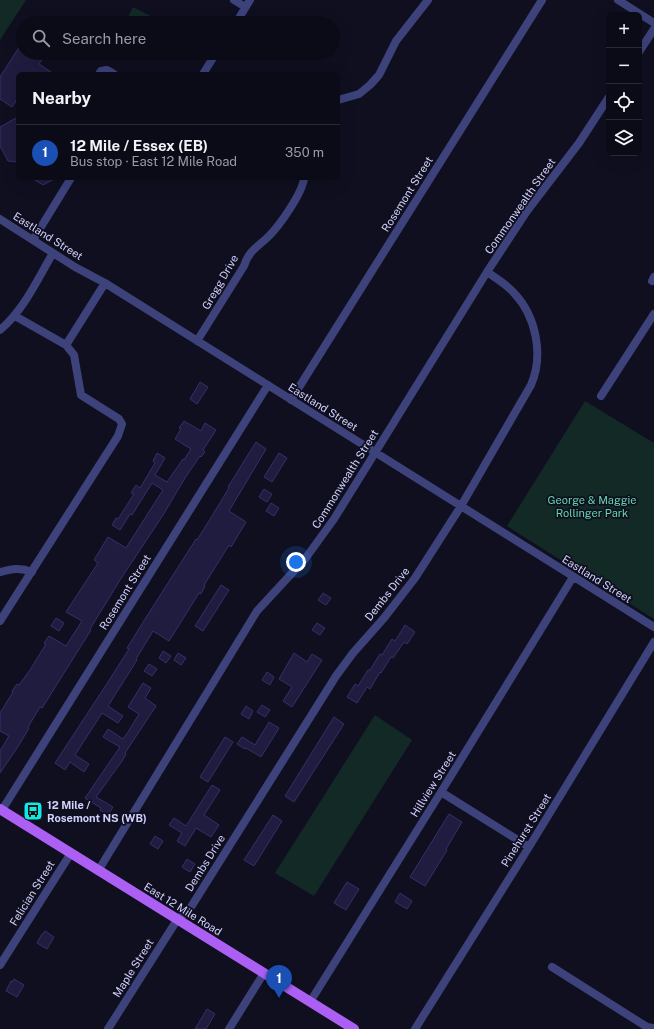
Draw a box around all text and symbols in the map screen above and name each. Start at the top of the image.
map controls [606,12,642,156]
button: + [606,12,642,48]
search box [16,16,340,60]
icon: search [30,27,52,49]
text: Search here [62,30,146,47]
button: − [606,48,642,84]
button: locate [606,84,642,120]
text: Nearby [32,88,91,108]
button: layers [606,120,642,156]
text: 12 Mile / Essex (EB) [70,137,208,154]
text: 1 [42,145,48,160]
text: 350 m [285,145,324,160]
text: Bus stop · East 12 Mile Road [70,154,237,169]
street label: Rosemont Street [379,154,435,234]
street label: Commonwealth Street [482,156,558,256]
street label: Eastland Street [11,210,85,262]
street label: Gregg Drive [200,253,240,311]
street label: Eastland Street [286,381,360,433]
street label: Commonwealth Street [310,427,380,531]
park label: George & Maggie Rollinger Park [548,494,636,519]
street label: Rosemont Street [97,552,153,632]
your location [286,552,306,572]
street label: Eastland Street [560,553,634,605]
street label: Dembs Drive [362,565,412,623]
street label: Hillview Street [408,749,458,819]
street label: Pinehurst Street [499,791,553,869]
place label: 12 Mile / Rosemont NS (WB) [47,799,147,824]
bus stop icon: 12 Mile / Rosemont NS (WB) [22,800,44,822]
street label: Dembs Drive [183,832,227,894]
street label: Felician Street [7,858,57,928]
street label: East 12 Mile Road [142,880,224,938]
street label: Maple Street [110,937,156,999]
pin: 1 [266,965,292,998]

